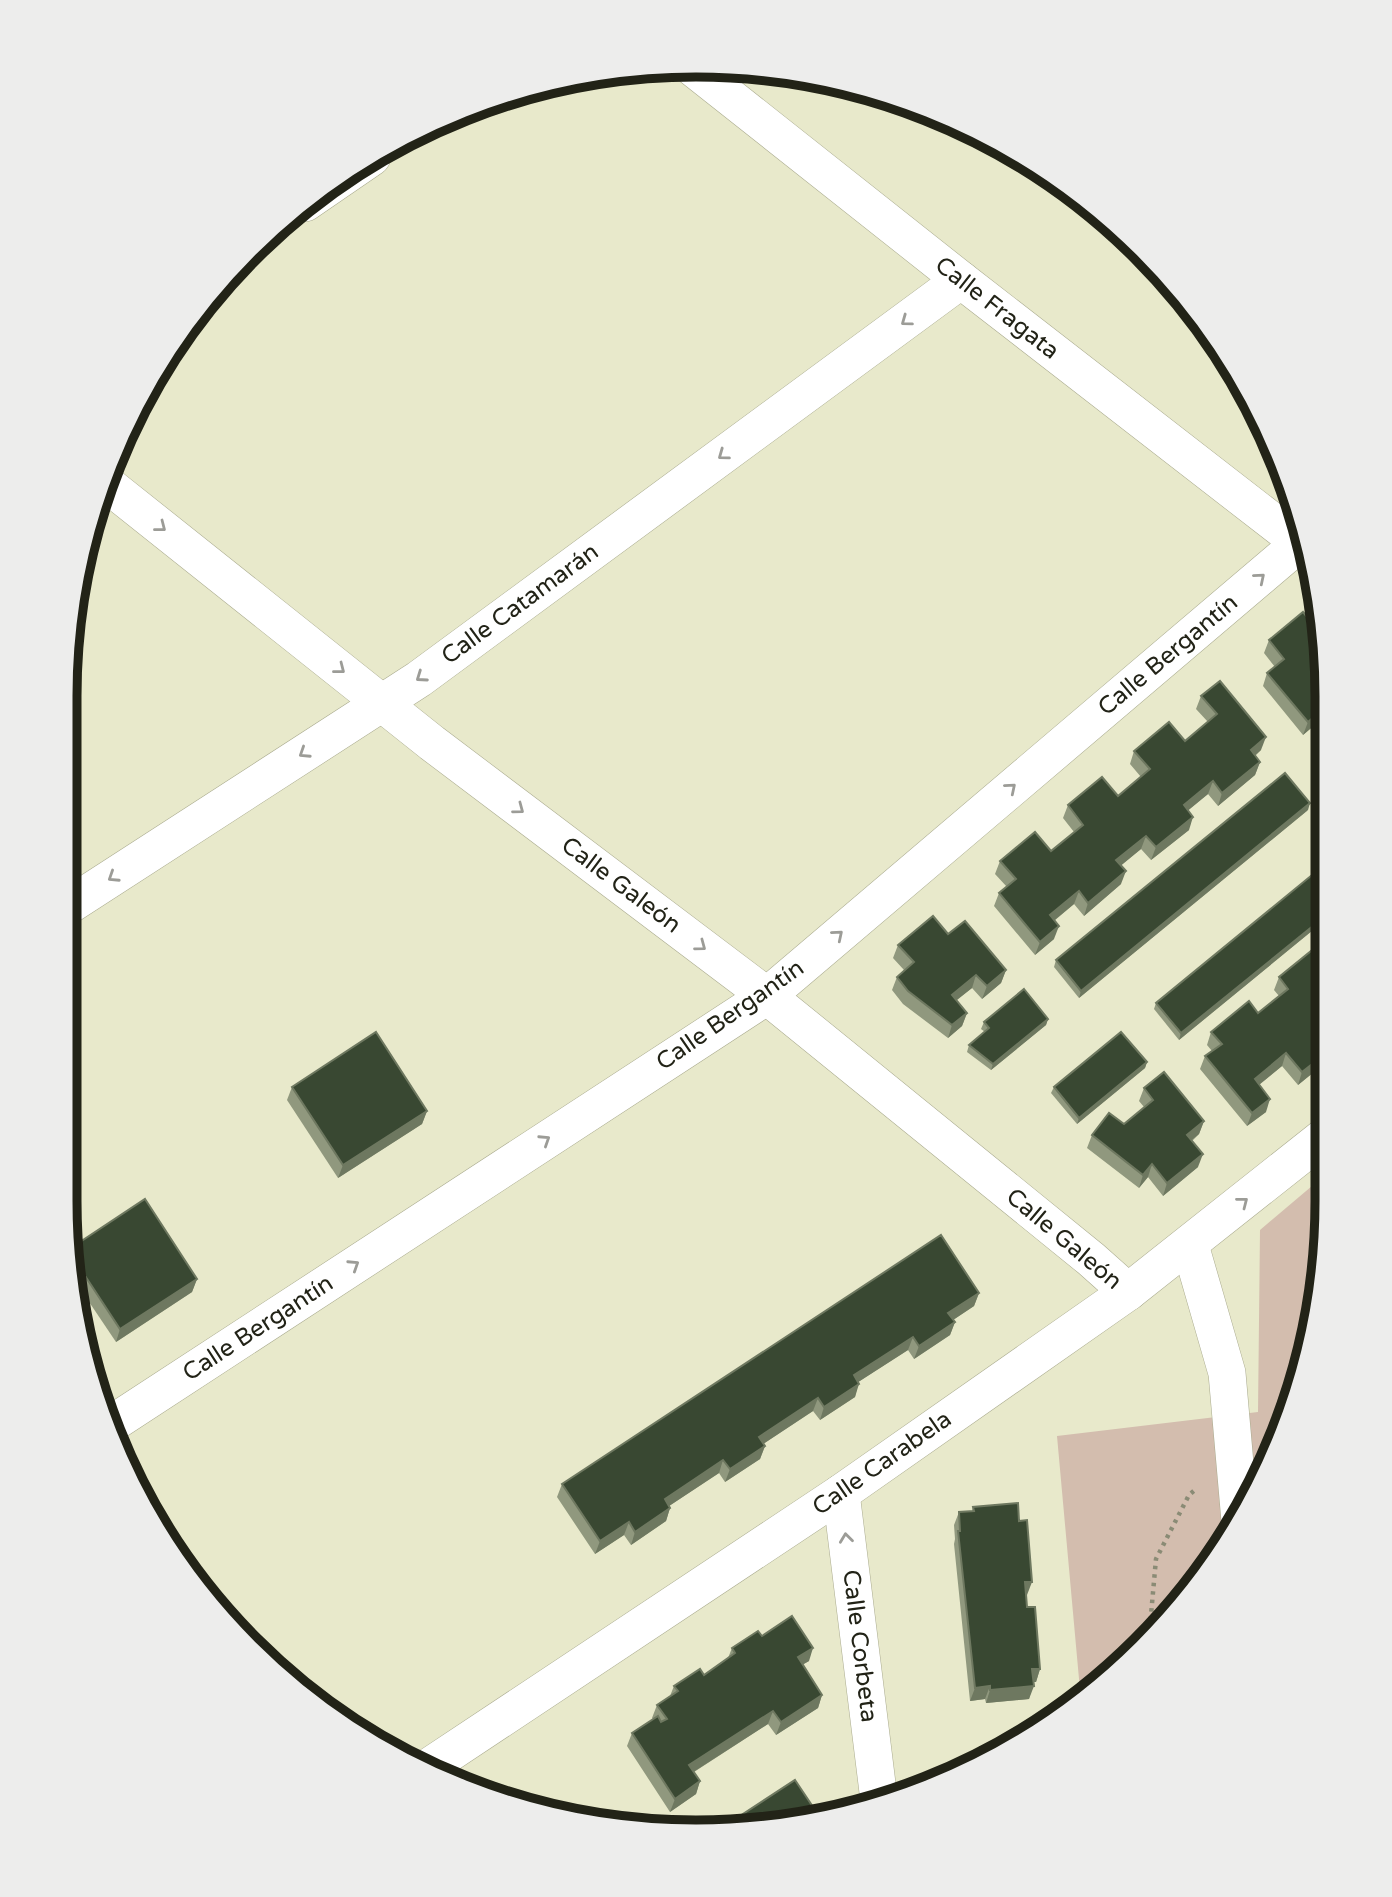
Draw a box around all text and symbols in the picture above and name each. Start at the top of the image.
street label: Calle Fragata [929,251,1065,365]
one-way arrow [901,312,914,325]
one-way arrow [718,447,730,460]
one-way arrow [154,519,166,532]
street label: Calle Catamarán [436,537,604,671]
one-way arrow [1251,574,1264,586]
street label: Calle Bergantín [1092,588,1244,722]
one-way arrow [332,660,344,673]
one-way arrow [416,669,429,681]
one-way arrow [299,745,312,758]
one-way arrow [1003,784,1016,796]
one-way arrow [511,800,524,813]
street label: Calle Galeón [555,831,687,939]
one-way arrow [108,869,121,882]
one-way arrow [830,931,842,944]
one-way arrow [693,937,705,950]
street label: Calle Bergantín [651,953,809,1077]
one-way arrow [537,1136,550,1149]
street label: Calle Galeón [1000,1182,1128,1296]
one-way arrow [1236,1198,1248,1211]
one-way arrow [347,1260,360,1273]
street label: Calle Bergantín [177,1269,339,1387]
street label: Calle Carabela [807,1404,957,1522]
one-way arrow [839,1532,854,1544]
street label: Calle Corbeta [836,1568,884,1724]

